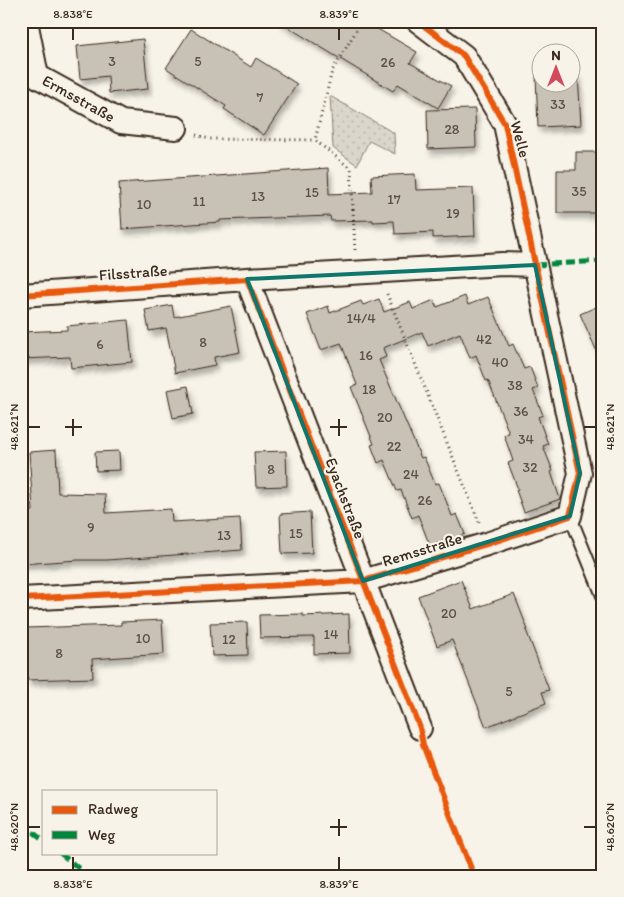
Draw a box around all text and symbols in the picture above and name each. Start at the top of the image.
text: 8.838°E [53,7,93,21]
text: 8.839°E [319,7,359,21]
north arrow [532,42,582,92]
text: N [551,47,561,64]
house number: 3 [108,53,116,70]
house number: 5 [194,53,202,70]
house number: 26 [381,54,395,71]
street label: Ermsstraße [39,71,119,126]
house number: 7 [257,89,264,106]
house number: 33 [550,96,566,113]
street label: Welle [506,119,535,160]
house number: 28 [444,121,460,138]
house number: 35 [572,183,586,200]
house number: 15 [305,184,319,201]
house number: 13 [251,188,265,205]
house number: 17 [387,191,401,208]
house number: 11 [193,193,206,210]
house number: 10 [136,196,152,213]
house number: 19 [446,205,460,222]
street label: Filsstraße [98,261,168,284]
house number: 14/4 [346,310,376,327]
house number: 42 [476,331,493,348]
house number: 8 [199,334,207,351]
house number: 6 [96,336,104,353]
house number: 16 [359,347,373,364]
house number: 40 [491,354,509,371]
house number: 38 [507,377,523,394]
house number: 18 [362,381,376,398]
house number: 36 [513,403,529,420]
text: 48.621°N [7,404,21,450]
text: 48.621°N [603,404,617,450]
house number: 20 [377,409,393,426]
house number: 34 [518,431,535,448]
house number: 22 [387,438,402,455]
street label: Eyachstraße [321,455,370,542]
house number: 32 [523,459,538,476]
house number: 8 [267,461,275,478]
house number: 24 [403,466,419,483]
house number: 26 [418,492,432,509]
house number: 9 [87,519,95,536]
house number: 15 [289,525,303,542]
house number: 13 [217,527,231,544]
street label: Remsstraße [380,528,465,571]
house number: 20 [441,605,457,622]
house number: 14 [324,626,339,643]
house number: 10 [135,630,151,647]
house number: 12 [222,631,237,648]
house number: 8 [55,645,63,662]
house number: 5 [505,683,513,700]
legend [42,790,218,854]
text: Radweg [88,800,138,818]
text: 48.620°N [7,803,21,851]
text: 48.620°N [603,803,617,851]
text: Weg [88,826,115,844]
text: 8.838°E [53,877,93,891]
text: 8.839°E [319,877,359,891]

